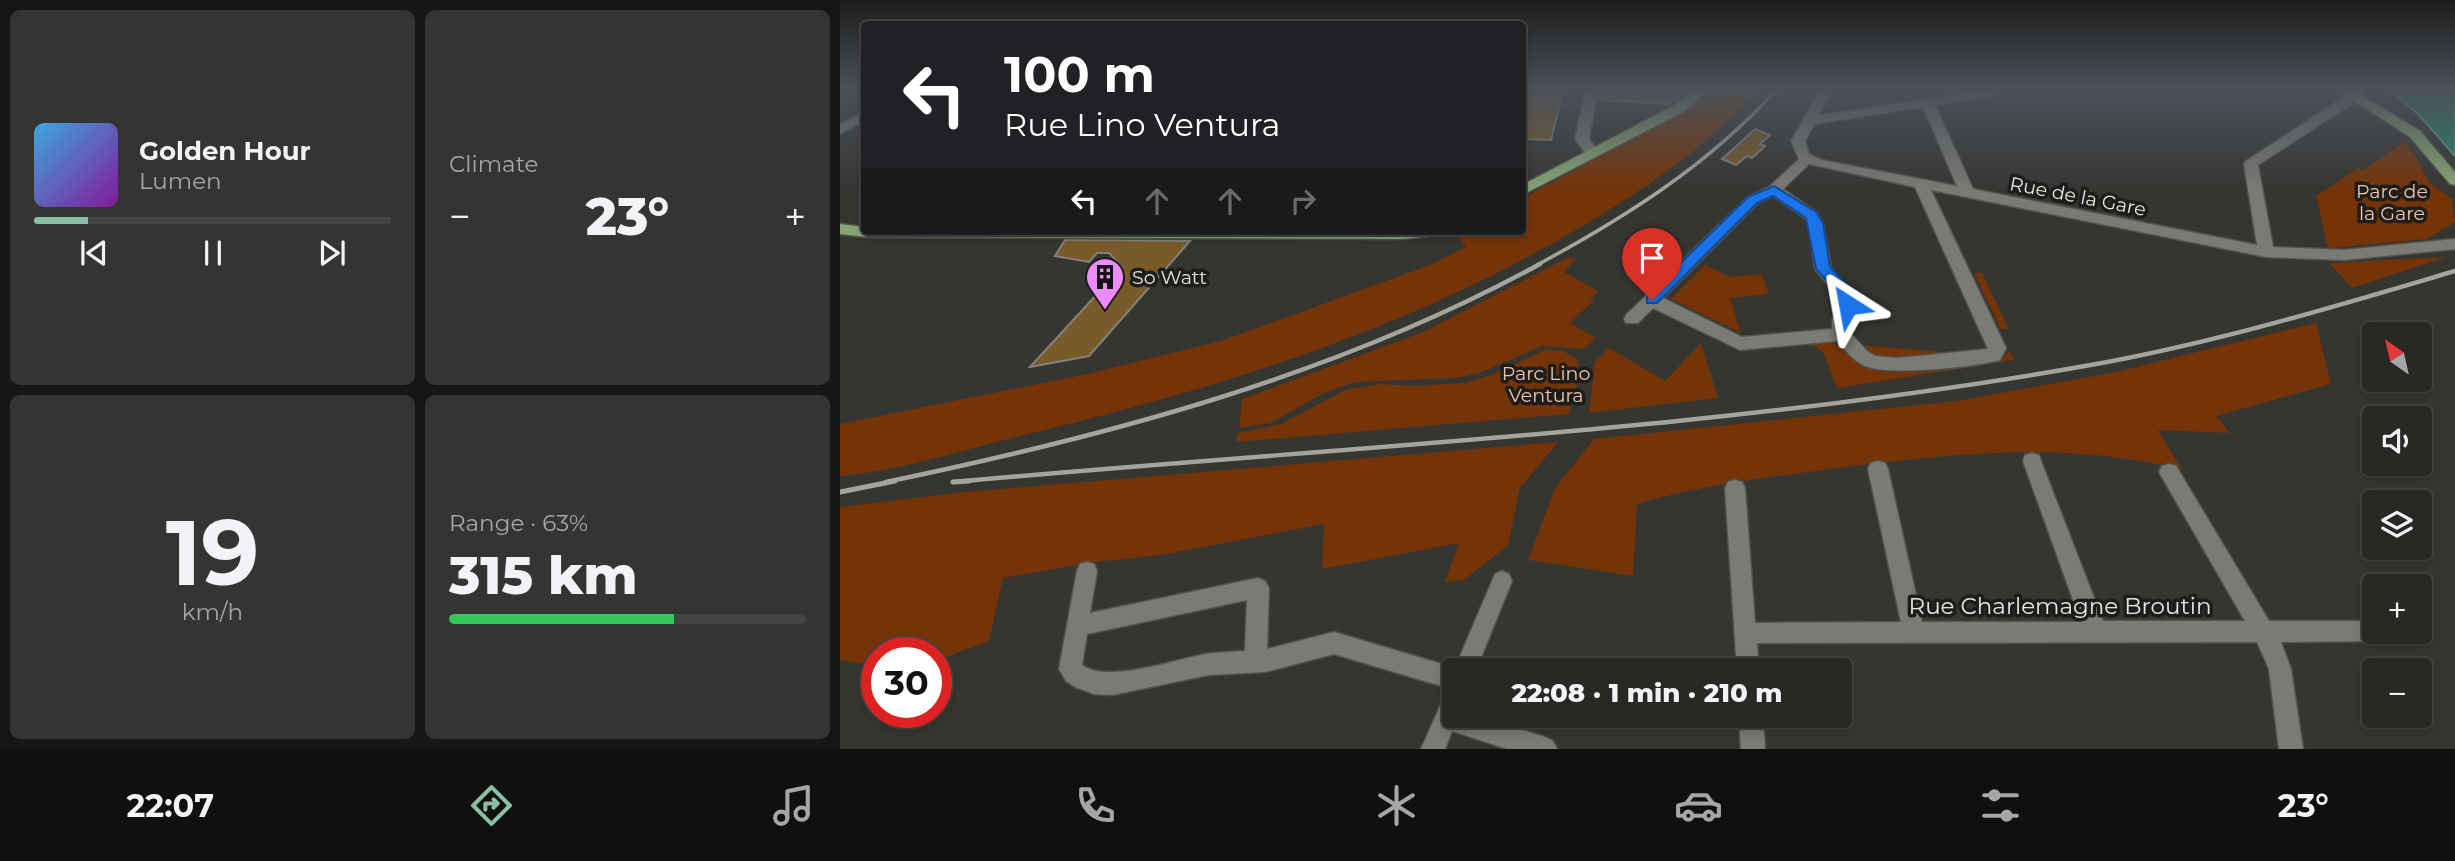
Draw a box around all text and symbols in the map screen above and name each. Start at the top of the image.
text: 100 m [1004,45,1155,104]
icon: left [889,49,980,140]
text: Rue Lino Ventura [1004,105,1280,144]
text: Golden Hour [139,135,311,167]
text: Climate [449,150,538,178]
text: Lumen [139,167,222,195]
street label: Rue de la Gare [2008,172,2148,221]
park label: Parc de la Gare [2356,180,2428,225]
icon: left [1065,182,1103,220]
icon: ahead [1138,182,1176,220]
icon: ahead [1211,182,1249,220]
icon: right [1284,182,1322,220]
text: 23° [586,185,669,248]
text: − [449,193,471,240]
text: + [784,193,806,240]
pin [1622,228,1682,300]
icon: previous [75,234,113,272]
icon: pause [194,234,232,272]
icon: next [313,234,351,272]
icon: arrive [1633,239,1671,277]
building icon: So Watt [1084,256,1126,311]
place label: So Watt [1132,266,1207,289]
position arrow [1811,268,1885,342]
north arrow [2362,322,2432,392]
map controls [2362,322,2432,728]
park label: Parc Lino Ventura [1502,362,1590,407]
button: sound [2362,406,2432,476]
button: layers [2362,490,2432,560]
text: 19 [166,497,259,608]
text: Range · 63% [449,509,588,537]
text: 315 km [449,544,638,607]
button: + [2362,574,2432,644]
street label: Rue Charlemagne Broutin [1909,592,2211,620]
text: km/h [182,598,243,626]
speed limit sign: 30 [861,637,952,728]
button: − [2362,658,2432,728]
text: 22:08 · 1 min · 210 m [1512,677,1782,709]
icon: directions [467,781,516,830]
icon: music [769,781,818,830]
icon: phone [1071,781,1120,830]
icon: climate [1372,781,1421,830]
icon: car [1674,781,1723,830]
icon: filters [1976,781,2025,830]
text: 22:07 [126,786,214,825]
text: 23° [2278,786,2329,825]

